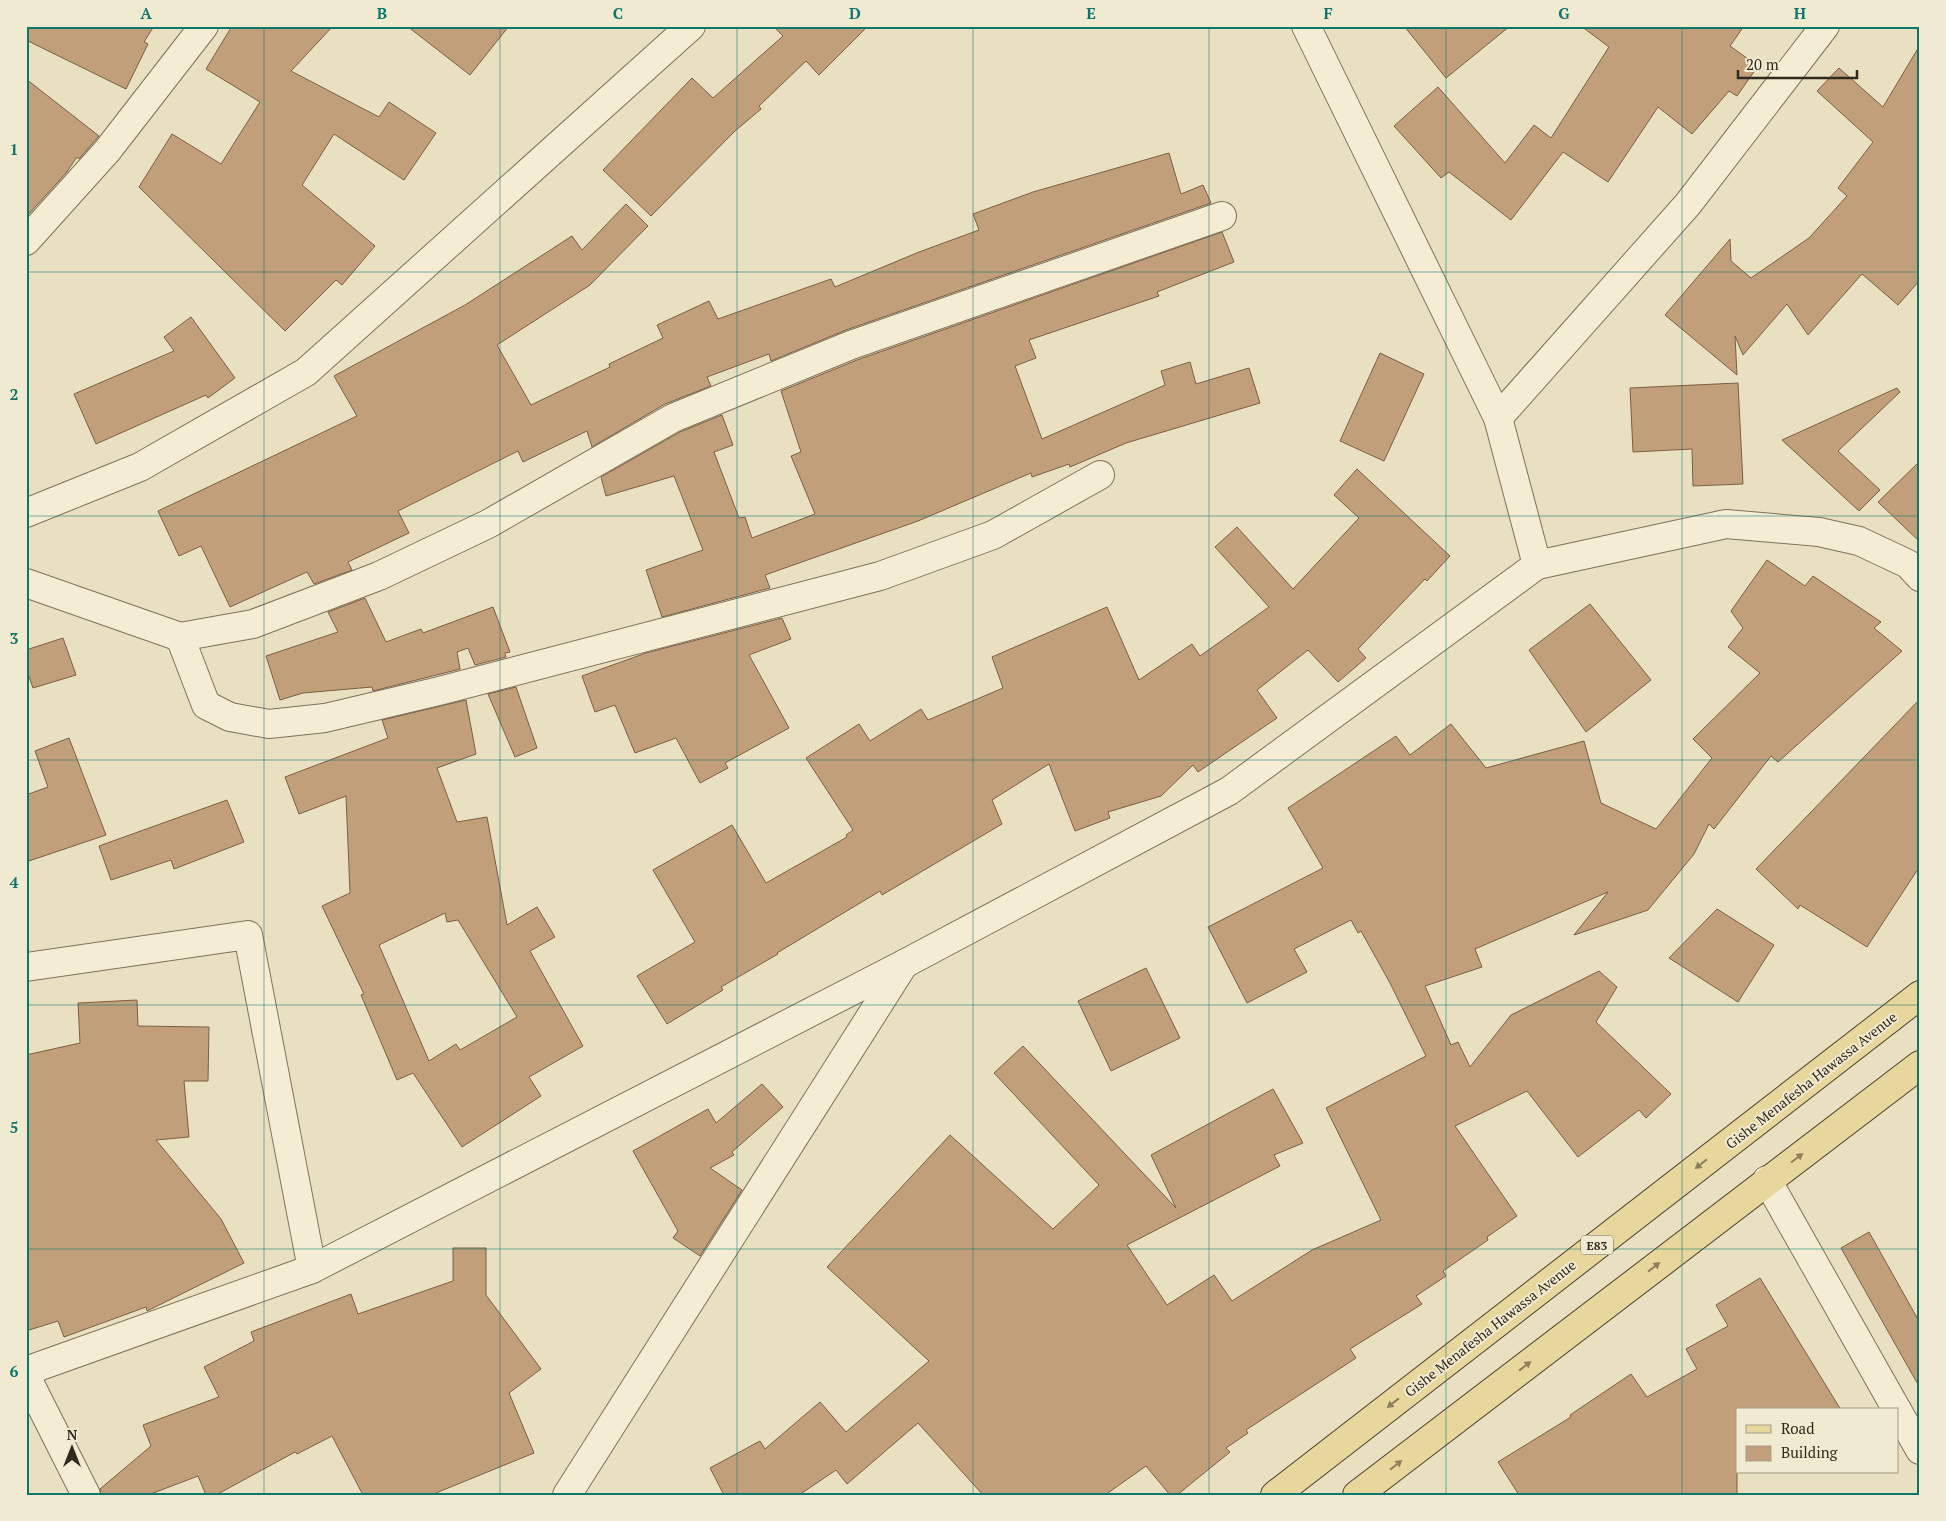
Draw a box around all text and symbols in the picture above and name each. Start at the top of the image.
text: A [140,2,152,24]
text: B [377,2,387,24]
text: C [613,2,623,24]
text: D [849,2,861,24]
text: E [1086,2,1096,24]
text: F [1323,2,1333,24]
text: G [1558,2,1570,24]
text: H [1794,2,1806,24]
scale bar [1738,48,1857,80]
text: 20 m [1746,54,1779,74]
text: 1 [9,138,19,160]
text: 2 [9,383,19,405]
text: 3 [9,627,19,649]
text: 4 [9,871,19,893]
street label: Gishe Menafesha Hawassa Avenue [1722,1007,1900,1153]
text: 5 [9,1116,19,1138]
one-way arrow [1790,1152,1803,1163]
one-way arrow [1695,1159,1708,1170]
road number: E83 [1581,1236,1613,1254]
street label: Gishe Menafesha Hawassa Avenue [1401,1255,1579,1401]
one-way arrow [1647,1262,1661,1272]
text: 6 [9,1360,19,1382]
one-way arrow [1518,1361,1532,1371]
one-way arrow [1386,1398,1400,1408]
legend [1736,1408,1898,1474]
text: Road [1781,1418,1814,1438]
north arrow [48,1424,98,1474]
text: N [67,1425,78,1444]
text: Building [1781,1442,1839,1462]
one-way arrow [1389,1460,1403,1470]

